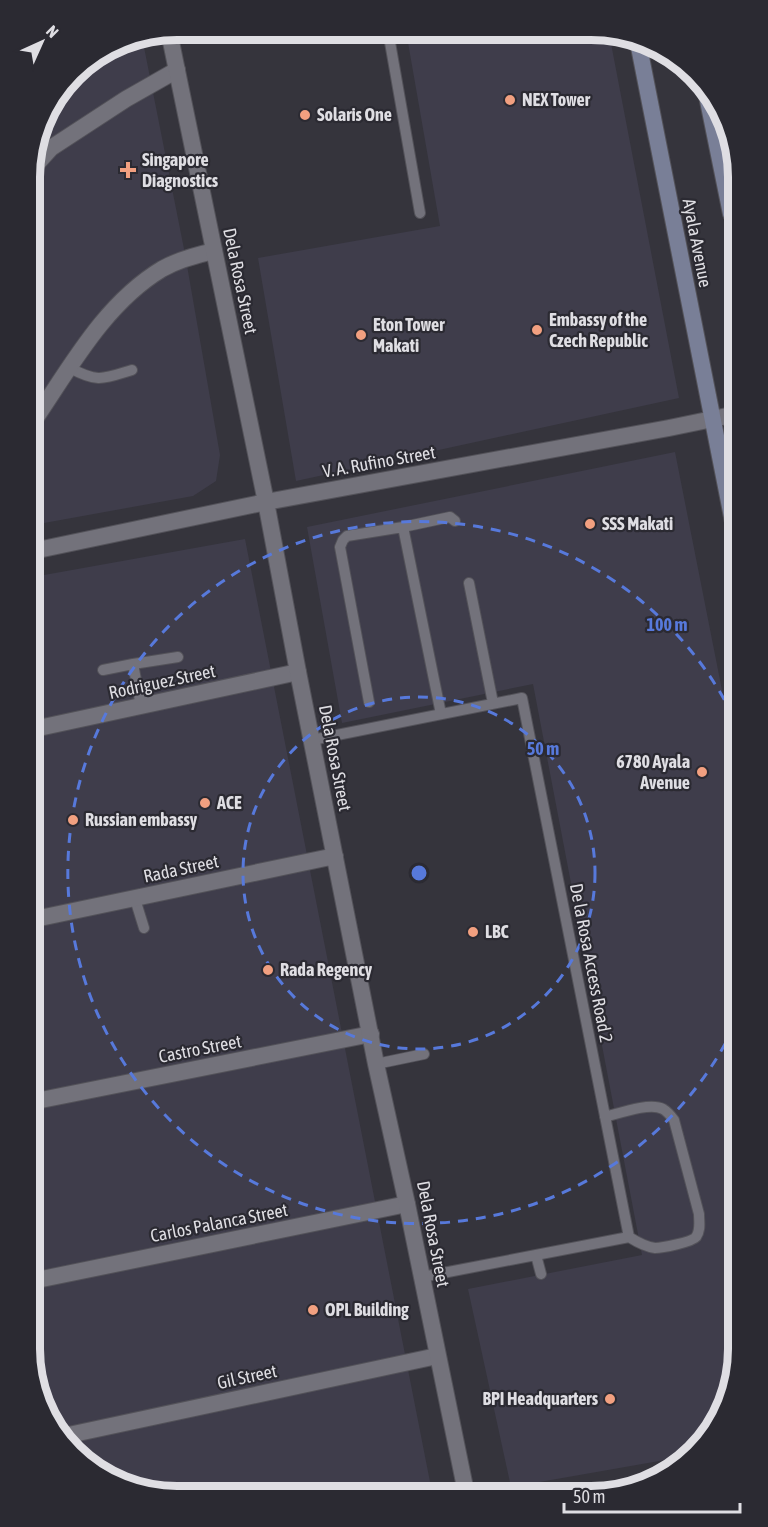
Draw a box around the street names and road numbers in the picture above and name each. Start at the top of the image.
street label: Ayala Avenue [679,197,716,289]
street label: Dela Rosa Street [219,226,262,336]
street label: V. A. Rufino Street [321,441,437,482]
street label: Rodriguez Street [107,660,217,703]
street label: Dela Rosa Street [315,703,356,813]
street label: Rada Street [141,850,220,887]
street label: De la Rosa Access Road 2 [566,882,617,1044]
street label: Castro Street [157,1030,243,1067]
street label: Dela Rosa Street [413,1179,454,1289]
street label: Carlos Palanca Street [149,1199,289,1246]
street label: Gil Street [215,1360,279,1393]

